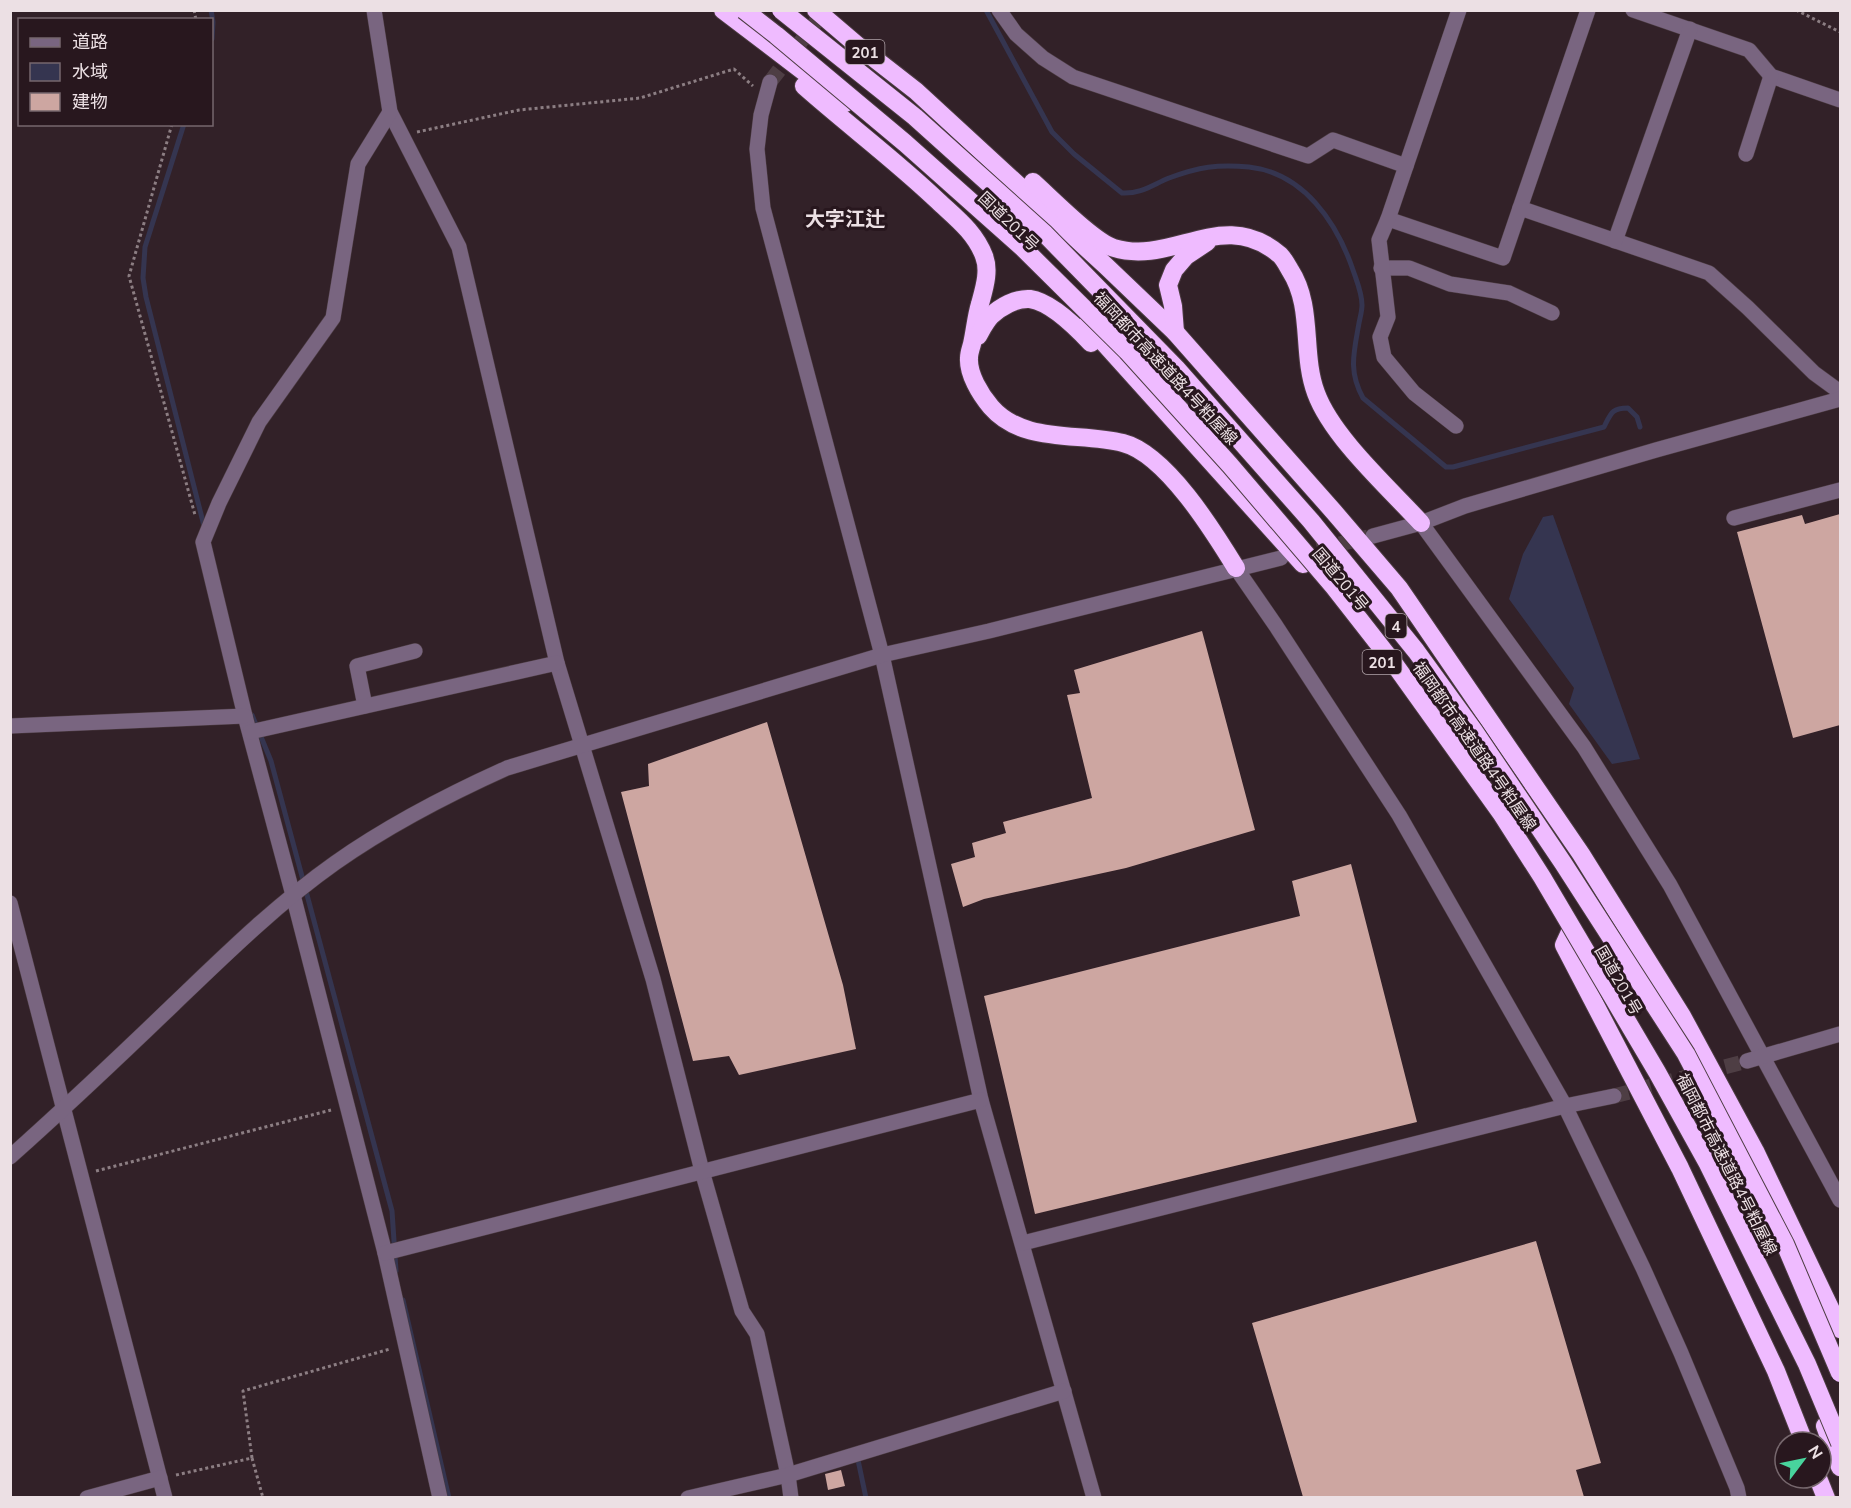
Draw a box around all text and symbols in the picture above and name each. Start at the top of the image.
legend [18,18,213,126]
text: 道路 [72,30,108,53]
road number: 201 [846,40,884,64]
text: 水域 [72,60,108,83]
text: 建物 [72,90,108,113]
street label: 国道201号 [974,187,1044,255]
district label: 大字江辻 [805,206,885,231]
street label: 福岡都市高速道路4号粕屋線 [1090,287,1242,449]
street label: 国道201号 [1309,543,1373,615]
road number: 4 [1386,614,1406,638]
road number: 201 [1362,650,1402,674]
street label: 福岡都市高速道路4号粕屋線 [1409,658,1541,834]
street label: 国道201号 [1591,942,1647,1018]
street label: 福岡都市高速道路4号粕屋線 [1672,1070,1782,1258]
north arrow [1773,1430,1833,1490]
text: N [1804,1442,1827,1462]

